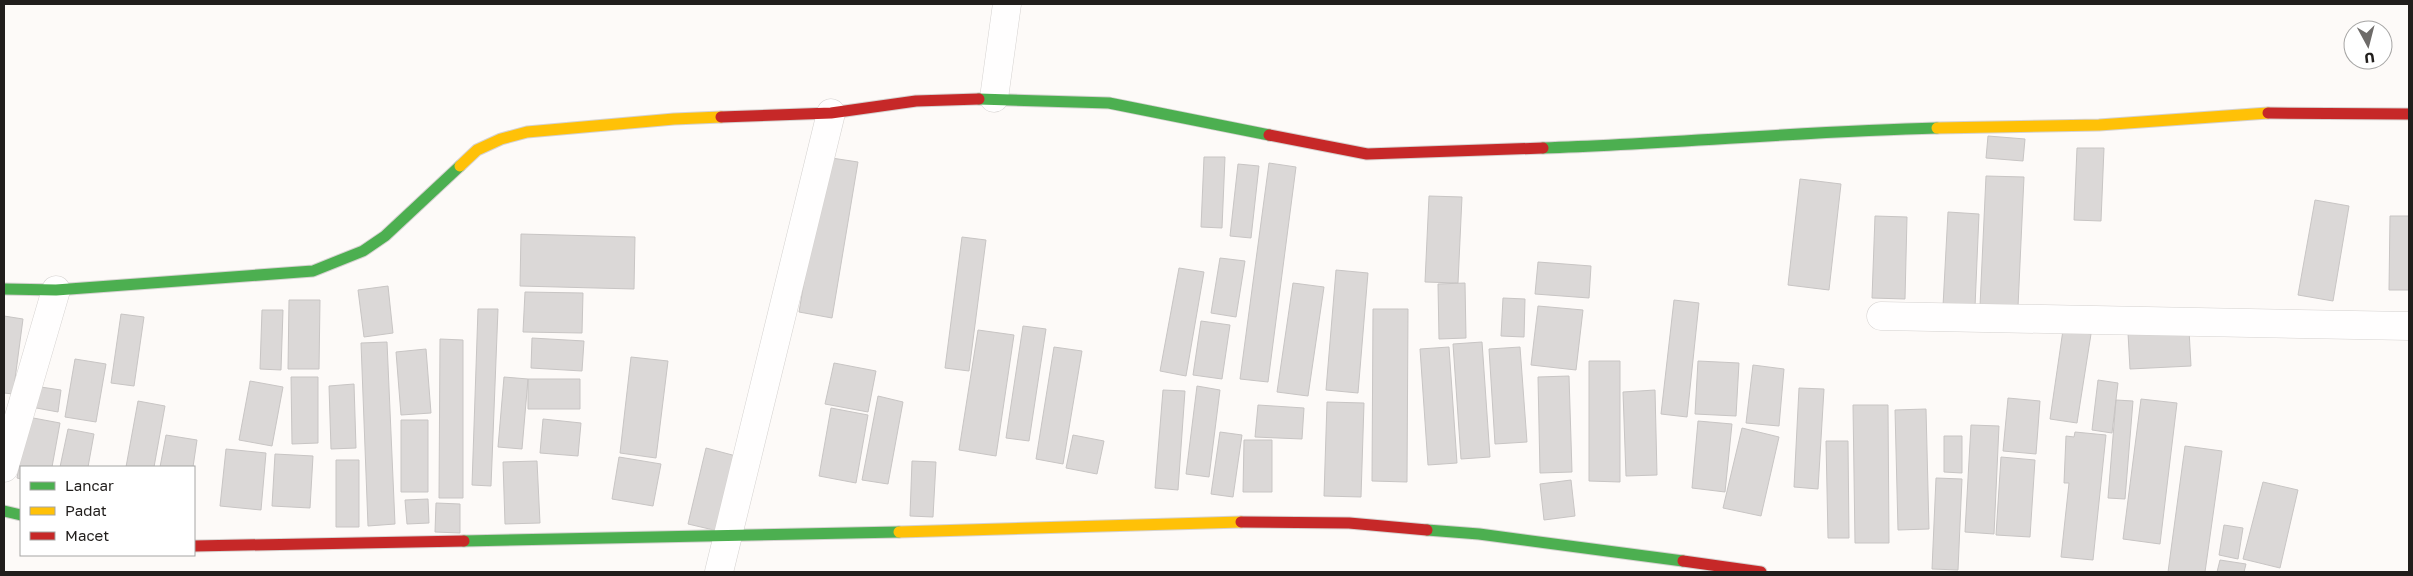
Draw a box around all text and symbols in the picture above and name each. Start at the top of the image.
north arrow [2343,20,2393,70]
text: U [2364,49,2376,67]
legend [20,466,195,556]
text: Lancar [65,476,114,494]
text: Padat [65,501,107,519]
text: Macet [65,526,109,544]

